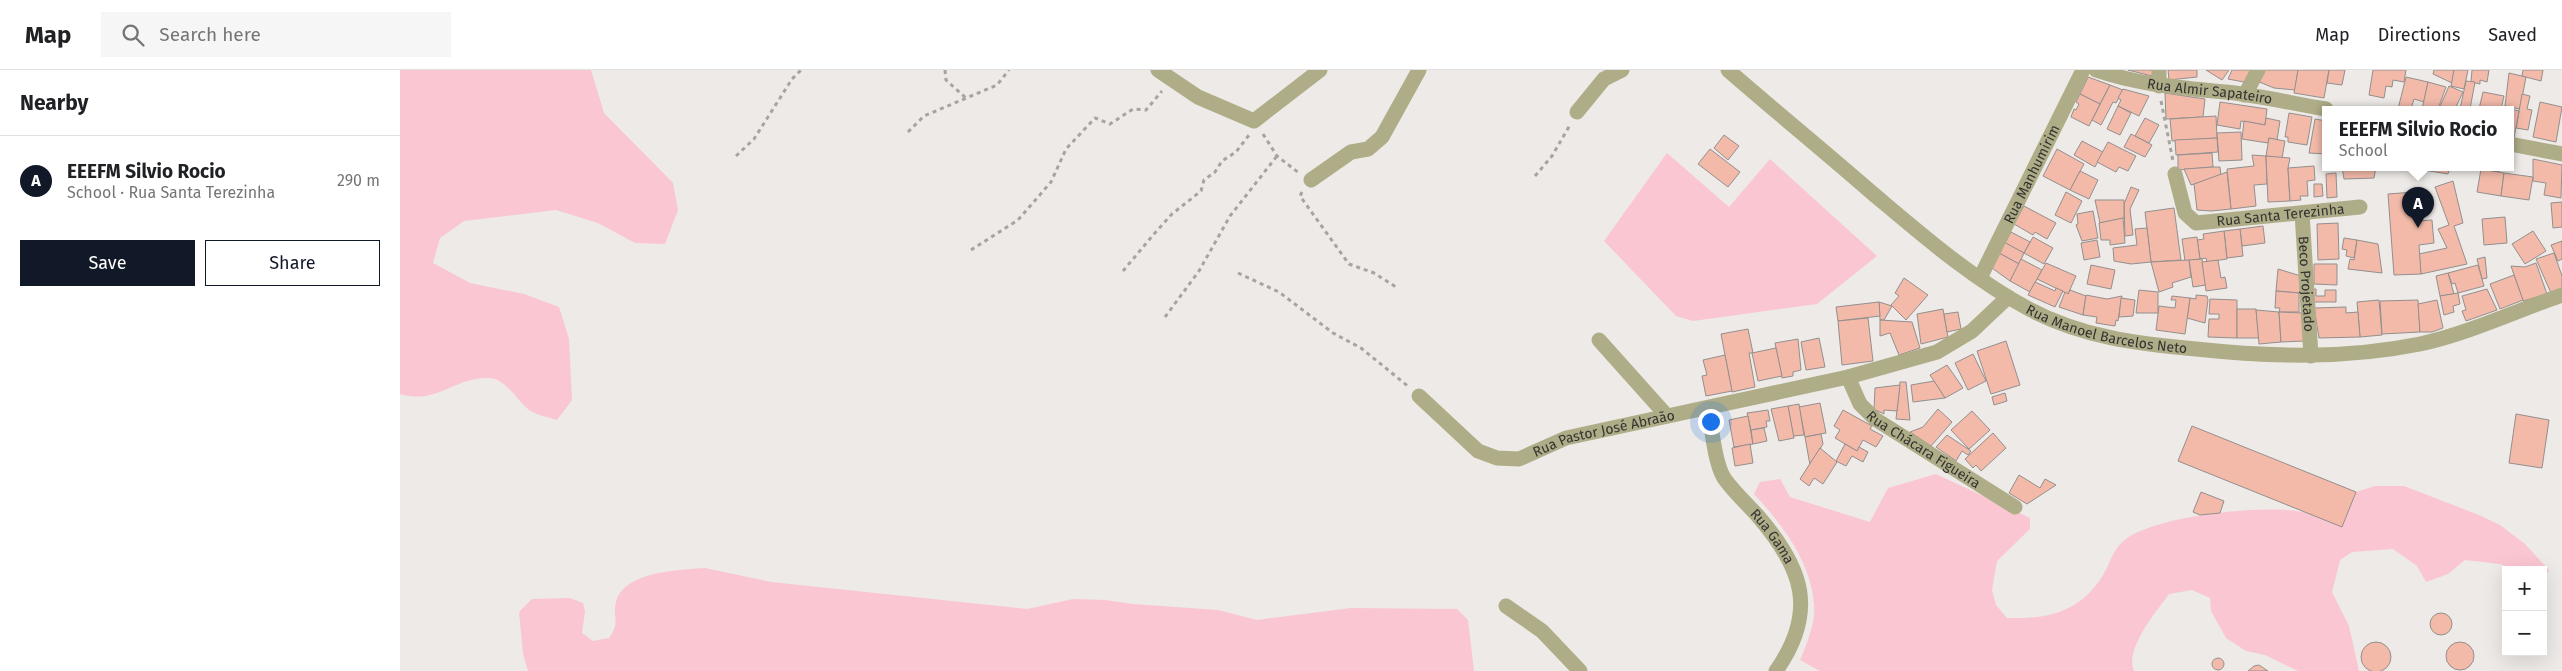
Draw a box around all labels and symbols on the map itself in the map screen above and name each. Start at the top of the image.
street label: Rua Almir Sapateiro [2146,75,2274,107]
street label: Rua Manhumirim [2000,122,2063,226]
pin: A [2402,187,2434,228]
street label: Rua Santa Terezinha [2216,200,2345,229]
street label: Beco Projetado [2295,235,2318,332]
street label: Rua Manoel Barcelos Neto [2023,301,2188,357]
street label: Rua Pastor José Abraão [1530,406,1676,460]
street label: Rua Chácara Figueira [1863,407,1984,492]
your location [1698,409,1724,435]
street label: Rua Gama [1747,505,1798,567]

